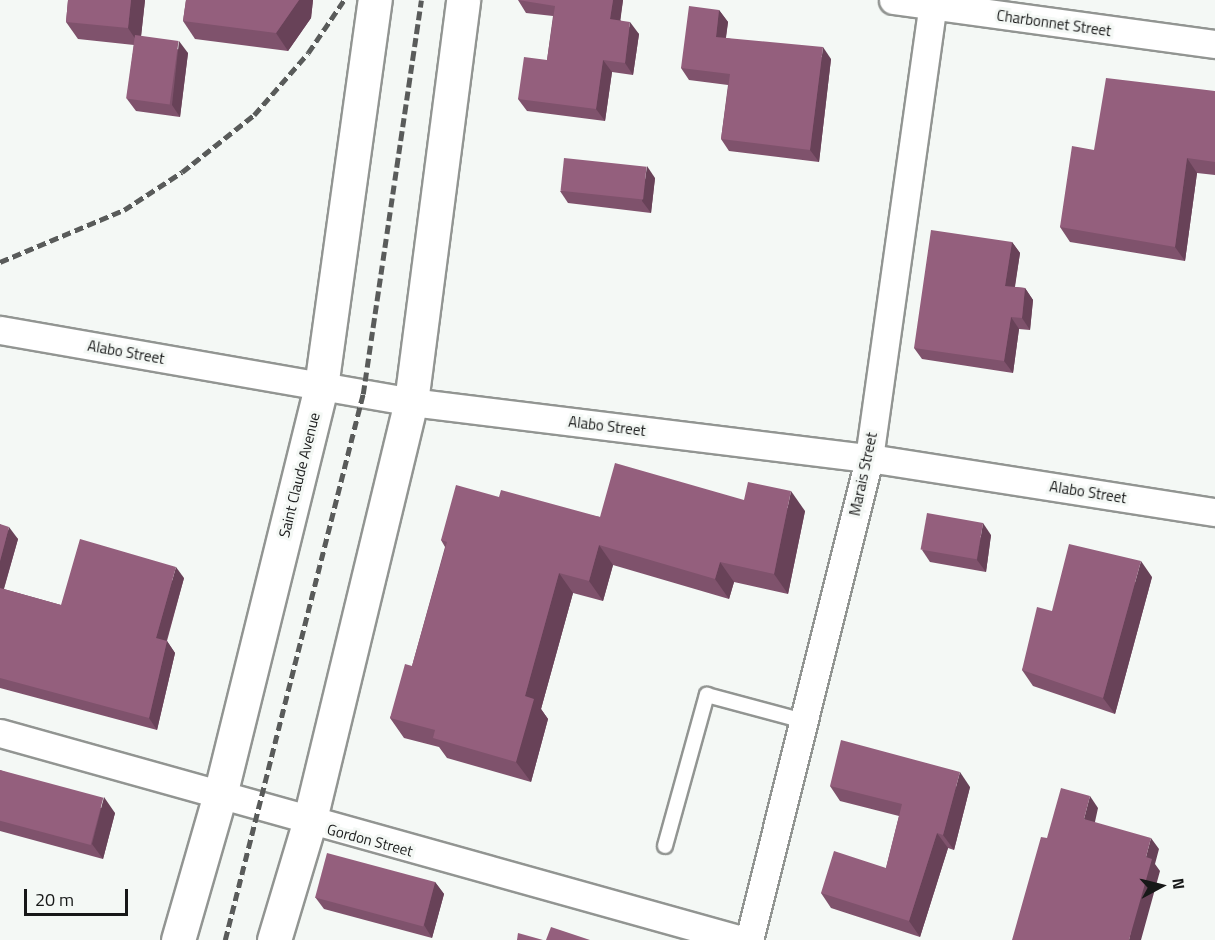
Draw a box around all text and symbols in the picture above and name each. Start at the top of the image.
street label: Charbonnet Street [996,6,1112,40]
street label: Alabo Street [86,336,166,368]
street label: Saint Claude Avenue [275,411,323,539]
street label: Alabo Street [567,412,647,440]
street label: Marais Street [845,431,881,517]
street label: Alabo Street [1048,477,1128,507]
street label: Gordon Street [325,820,415,860]
north arrow [1131,856,1191,916]
scale bar [27,877,130,915]
text: N [1166,877,1191,891]
text: 20 m [35,886,74,913]

